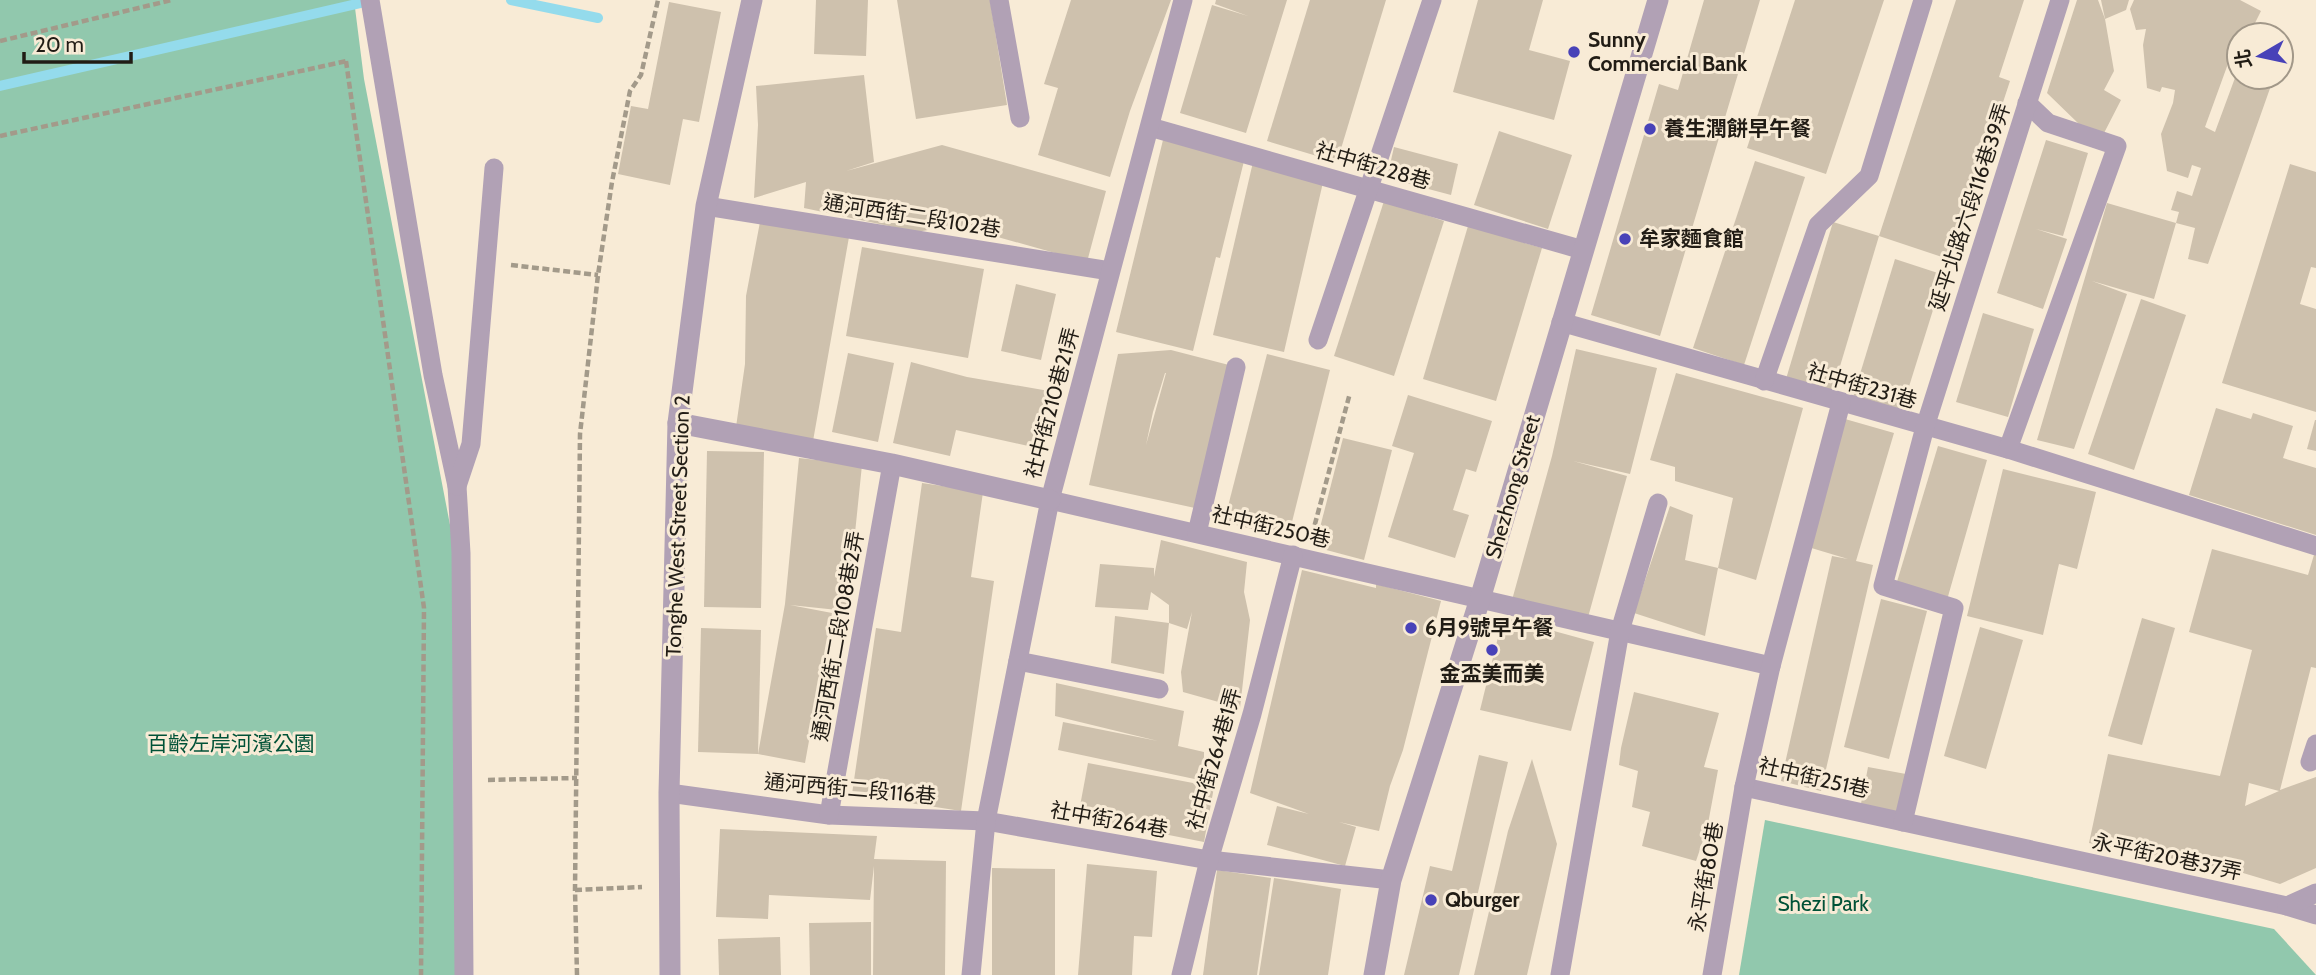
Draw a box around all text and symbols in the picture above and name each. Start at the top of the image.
scale bar [24,21,131,65]
north arrow [2225,21,2295,91]
place label: Sunny Commercial Bank [1588,27,1748,76]
text: 20 m [35,32,84,57]
marker: Sunny Commercial Bank [1566,44,1582,60]
text: 北 [2231,47,2257,70]
street label: 延平北路六段116巷39弄 [1924,100,2015,314]
place label: 養生潤餅早午餐 [1664,116,1811,141]
marker: 養生潤餅早午餐 [1642,121,1658,137]
street label: 社中街228巷 [1313,137,1434,194]
street label: 通河西街二段102巷 [821,189,1003,242]
place label: 牟家麵食館 [1639,226,1744,251]
marker: 牟家麵食館 [1617,231,1633,247]
street label: 社中街210巷21弄 [1019,325,1084,481]
street label: 社中街231巷 [1804,358,1920,413]
street label: Tonghe West Street Section 2 [660,395,695,657]
street label: Shezhong Street [1480,412,1545,561]
street label: 社中街250巷 [1209,501,1333,552]
street label: 通河西街二段108巷2弄 [807,529,868,743]
place label: 6月9號早午餐 [1425,615,1554,640]
marker: 6月9號早午餐 [1403,620,1419,636]
marker: 金盃美而美 [1484,642,1500,658]
place label: 金盃美而美 [1440,661,1545,686]
street label: 社中街264巷1弄 [1181,685,1246,833]
park label: 百齡左岸河濱公園 [147,731,315,756]
street label: 社中街251巷 [1756,753,1872,802]
street label: 通河西街二段116巷 [763,769,937,808]
street label: 社中街264巷 [1048,797,1170,842]
street label: 永平街80巷 [1684,820,1727,934]
street label: 永平街20巷37弄 [2090,828,2244,885]
place label: Qburger [1445,887,1519,912]
park label: Shezi Park [1777,891,1869,916]
marker: Qburger [1423,892,1439,908]

